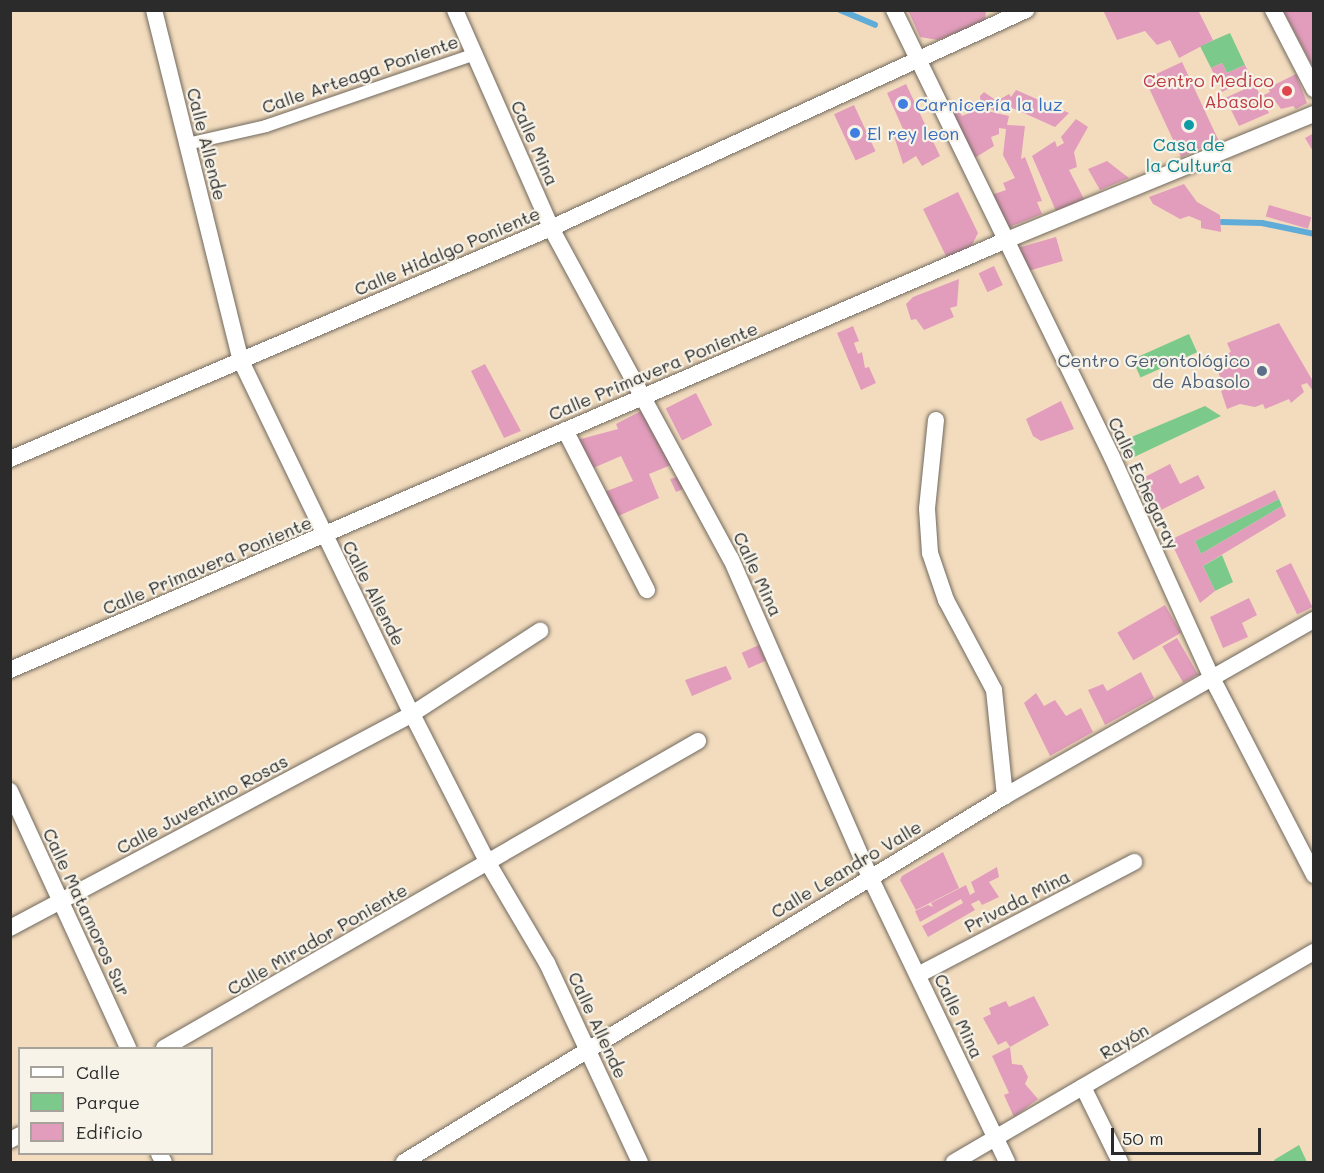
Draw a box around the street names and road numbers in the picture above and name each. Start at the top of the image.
street label: Calle Arteaga Poniente [259,30,461,118]
street label: Calle Allende [183,86,231,202]
street label: Calle Mina [507,97,563,189]
street label: Calle Hidalgo Poniente [351,202,543,300]
street label: Calle Primavera Poniente [545,317,761,425]
street label: Calle Echegaray [1104,413,1184,553]
street label: Calle Primavera Poniente [99,511,315,619]
street label: Calle Mina [729,528,787,620]
street label: Calle Allende [338,537,410,649]
street label: Calle Juventino Rosas [113,750,291,858]
street label: Calle Leandro Valle [767,816,925,922]
street label: Calle Matamoros Sur [39,825,135,999]
street label: Privada Mina [961,865,1073,937]
street label: Calle Mirador Poniente [223,879,411,999]
street label: Calle Allende [564,968,632,1082]
street label: Calle Mina [930,970,988,1062]
street label: Rayón [1096,1018,1152,1064]

